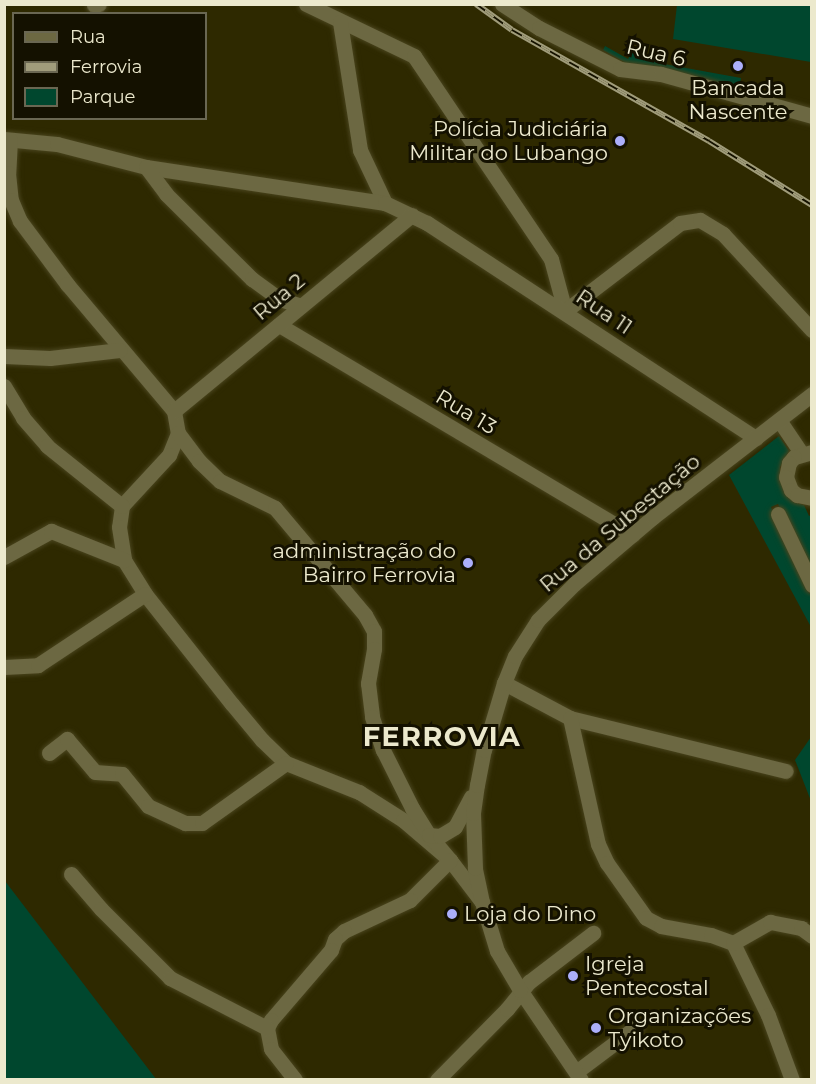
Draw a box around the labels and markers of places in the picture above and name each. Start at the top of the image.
marker: Bancada Nascente [731,59,745,73]
place label: Bancada Nascente [688,75,788,125]
place label: Polícia Judiciária Militar do Lubango [409,116,608,166]
marker: Polícia Judiciária Militar do Lubango [613,134,627,148]
place label: administração do Bairro Ferrovia [273,538,456,588]
marker: administração do Bairro Ferrovia [461,556,475,570]
place label: Loja do Dino [464,901,596,927]
marker: Loja do Dino [445,907,459,921]
place label: Igreja Pentecostal [585,951,709,1001]
marker: Igreja Pentecostal [566,969,580,983]
place label: Organizações Tyikoto [608,1003,751,1053]
marker: Organizações Tyikoto [589,1021,603,1035]

